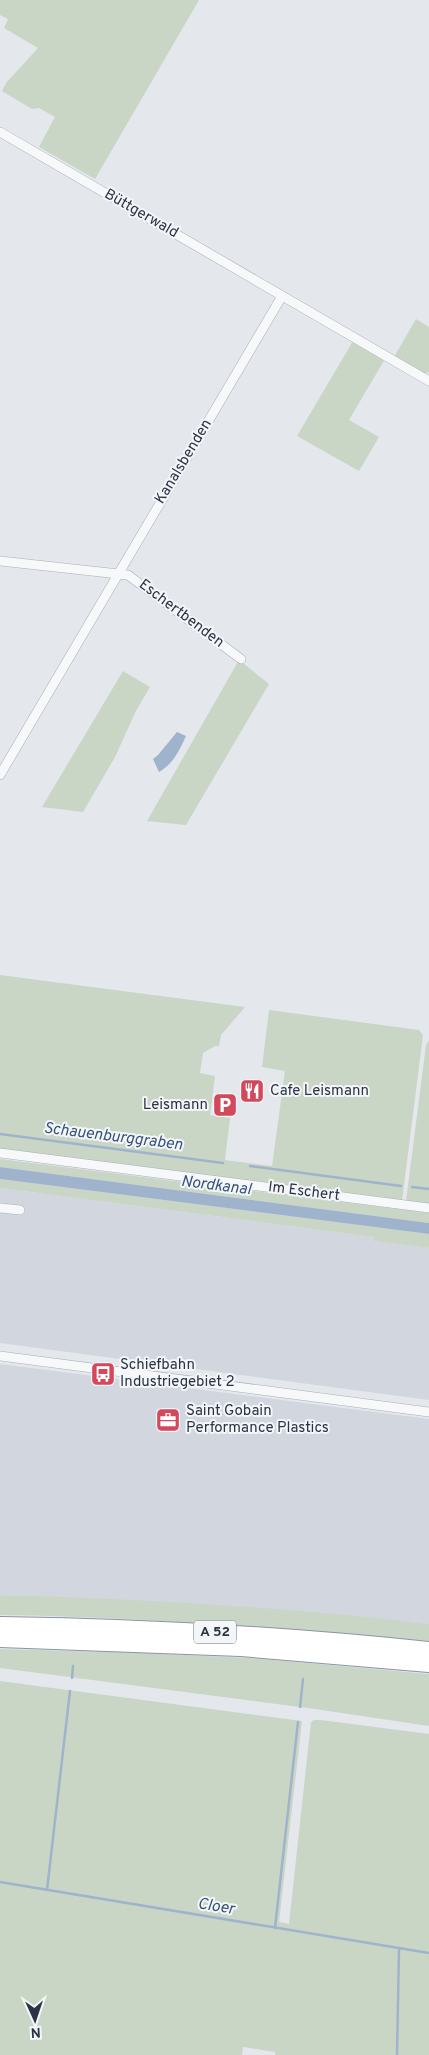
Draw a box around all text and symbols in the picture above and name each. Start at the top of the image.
street label: Büttgerwald [101,185,181,243]
street label: Kanalsbenden [151,416,217,508]
street label: Eschertbenden [135,576,227,652]
restaurant icon: Cafe Leismann [239,1078,265,1104]
place label: Cafe Leismann [270,1082,369,1101]
parking icon: Leismann [212,1092,238,1118]
place label: Leismann [143,1096,208,1115]
water label: Schauenburggraben [42,1119,184,1155]
water label: Nordkanal [180,1172,253,1200]
street label: Im Eschert [267,1178,341,1206]
place label: Schiefbahn Industriegebiet 2 [120,1356,235,1392]
bus stop icon: Schiefbahn Industriegebiet 2 [90,1361,116,1387]
place label: Saint Gobain Performance Plastics [186,1402,329,1438]
office icon: Saint Gobain Performance Plastics [155,1407,181,1433]
road number: A 52 [194,1620,236,1644]
water label: Cloer [196,1894,238,1920]
north arrow [10,1995,60,2045]
text: N [30,2023,41,2040]

